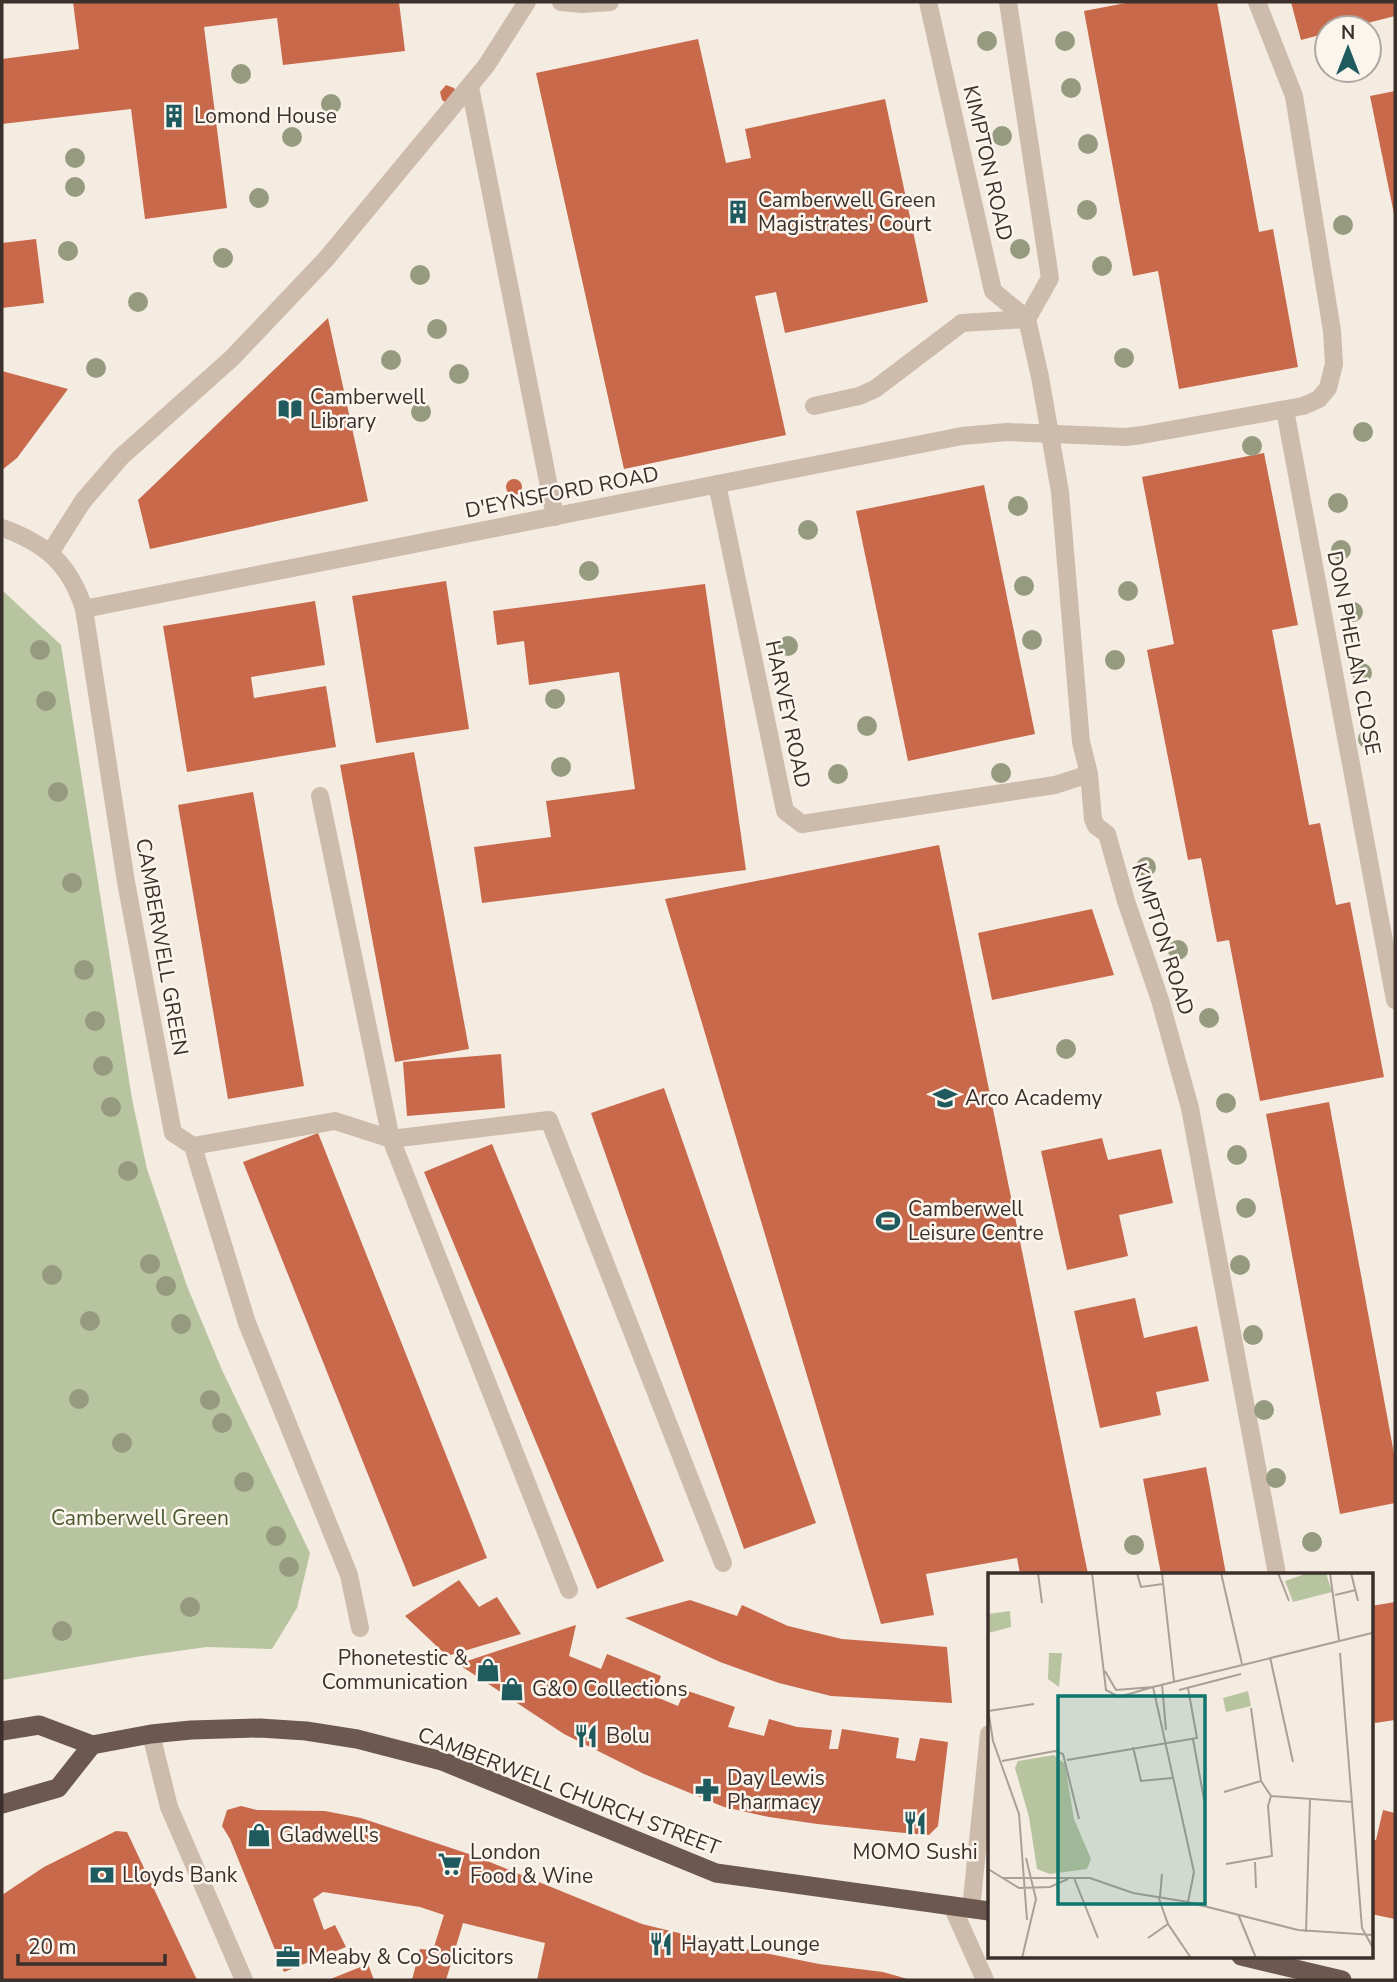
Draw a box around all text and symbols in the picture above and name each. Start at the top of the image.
north arrow [1313,14,1383,84]
text: N [1341,20,1355,46]
street label: KIMPTON ROAD [956,82,1020,244]
building icon: Lomond House [160,102,188,130]
place label: Lomond House [194,102,337,130]
place label: Camberwell Green Magistrates' Court [758,186,936,238]
building icon: Camberwell Green Magistrates' Court [724,198,752,226]
place label: Camberwell Library [310,383,426,435]
library icon: Camberwell Library [276,395,304,423]
street label: D'EYNSFORD ROAD [463,459,661,525]
street label: DON PHELAN CLOSE [1320,549,1388,757]
street label: HARVEY ROAD [759,638,817,790]
street label: CAMBERWELL GREEN [129,836,195,1058]
street label: KIMPTON ROAD [1125,859,1201,1019]
school or university icon: Arco Academy [931,1084,959,1112]
place label: Arco Academy [965,1084,1103,1112]
place label: Camberwell Leisure Centre [908,1195,1044,1247]
sports icon: Camberwell Leisure Centre [874,1207,902,1235]
park label: Camberwell Green [51,1504,229,1532]
inset map [988,1573,1372,1958]
place label: Phonetestic & Communication [322,1644,468,1696]
shop icon: Phonetestic & Communication [474,1656,502,1684]
shop icon: G&O Collections [498,1675,526,1703]
place label: G&O Collections [532,1675,688,1703]
street label: CAMBERWELL CHURCH STREET [414,1720,725,1862]
restaurant icon: Bolu [572,1722,600,1750]
place label: Bolu [606,1722,650,1750]
place label: Day Lewis Pharmacy [727,1764,825,1816]
pharmacy icon: Day Lewis Pharmacy [693,1776,721,1804]
restaurant icon: MOMO Sushi [901,1809,929,1837]
shop icon: Gladwell's [245,1821,273,1849]
place label: Gladwell's [279,1821,379,1849]
place label: London Food & Wine [470,1838,593,1890]
place label: MOMO Sushi [852,1838,978,1866]
supermarket icon: London Food & Wine [436,1850,464,1878]
bank icon: Lloyds Bank [88,1861,116,1889]
place label: Lloyds Bank [122,1861,238,1889]
scale bar [18,1923,164,1967]
restaurant icon: Hayatt Lounge [647,1930,675,1958]
place label: Hayatt Lounge [681,1930,820,1958]
text: 20 m [28,1933,77,1961]
office icon: Meaby & Co Solicitors [274,1943,302,1971]
place label: Meaby & Co Solicitors [308,1943,514,1971]

